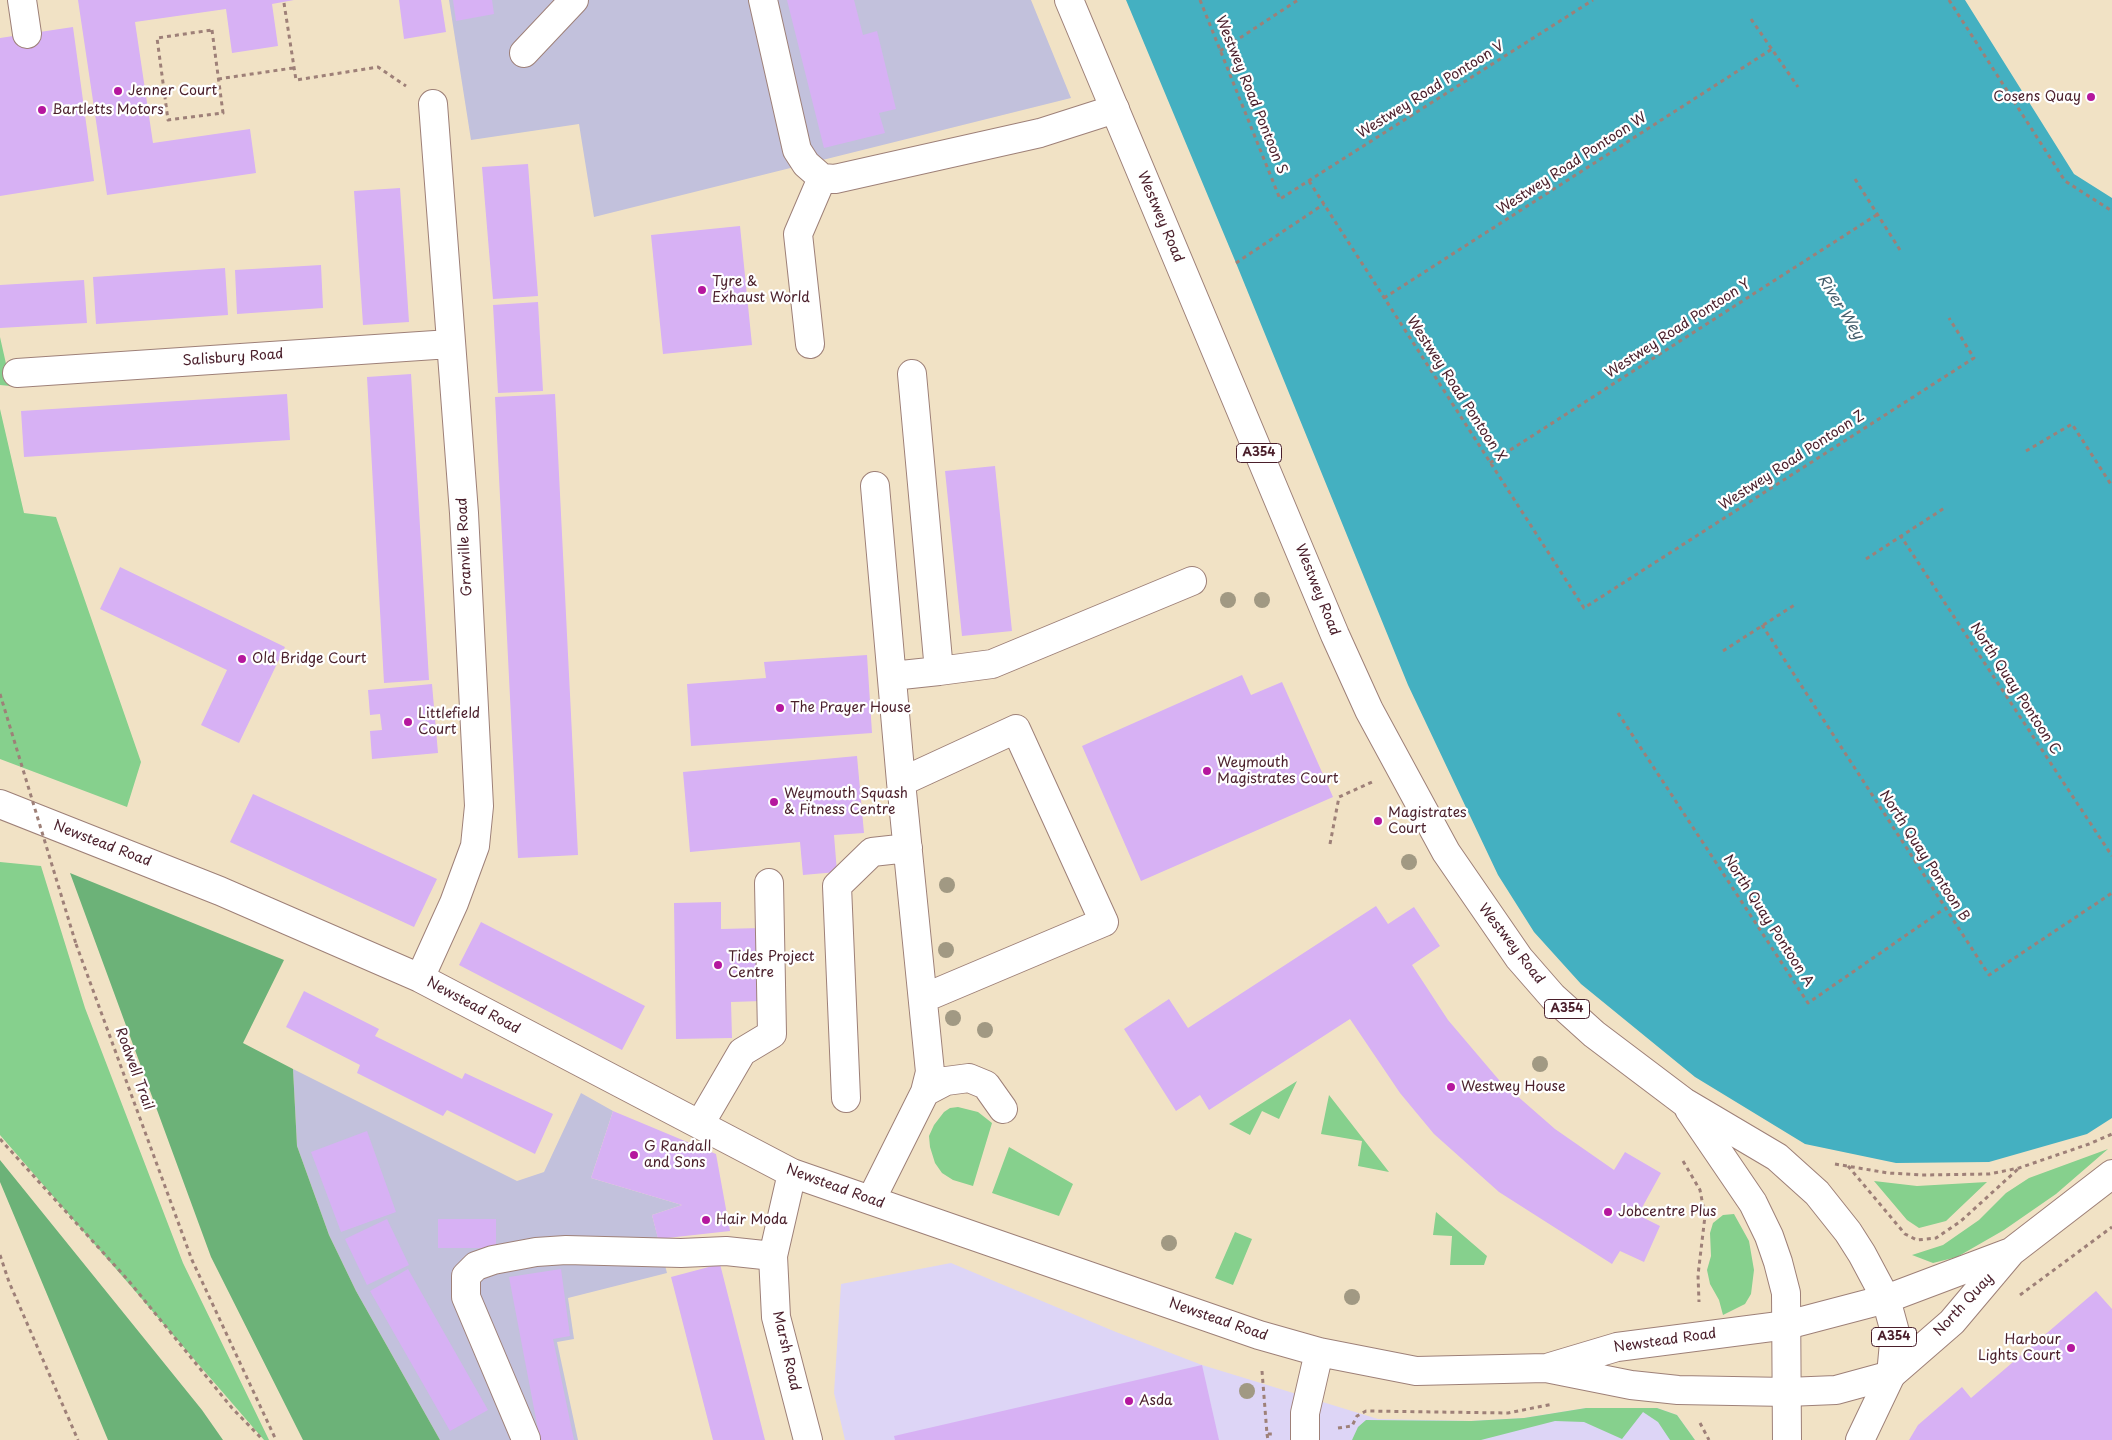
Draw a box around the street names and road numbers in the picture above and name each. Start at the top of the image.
street label: Westwey Road Pontoon S [1212,13,1290,177]
street label: Westwey Road Pontoon V [1354,38,1508,142]
street label: Westwey Road Pontoon W [1494,109,1650,219]
street label: Westwey Road [1133,169,1187,265]
street label: Westwey Road Pontoon Y [1602,276,1754,382]
street label: Westwey Road Pontoon X [1403,313,1509,465]
street label: Salisbury Road [182,346,284,370]
street label: Westwey Road Pontoon Z [1716,408,1868,514]
road number: A354 [1236,443,1282,462]
street label: Granville Road [454,497,476,597]
street label: Westwey Road [1291,542,1343,638]
street label: North Quay Pontoon C [1966,620,2064,758]
street label: North Quay Pontoon B [1875,788,1973,924]
street label: Newstead Road [51,818,153,870]
street label: North Quay Pontoon A [1719,852,1817,990]
street label: Westwey Road [1474,900,1548,988]
street label: Newstead Road [423,974,523,1038]
road number: A354 [1544,1000,1590,1019]
street label: Rodwell Trail [111,1025,157,1113]
street label: Newstead Road [783,1161,887,1213]
street label: North Quay [1931,1270,1997,1340]
street label: Newstead Road [1166,1295,1270,1345]
street label: Marsh Road [769,1310,803,1392]
street label: Newstead Road [1612,1325,1718,1357]
road number: A354 [1872,1328,1916,1346]

